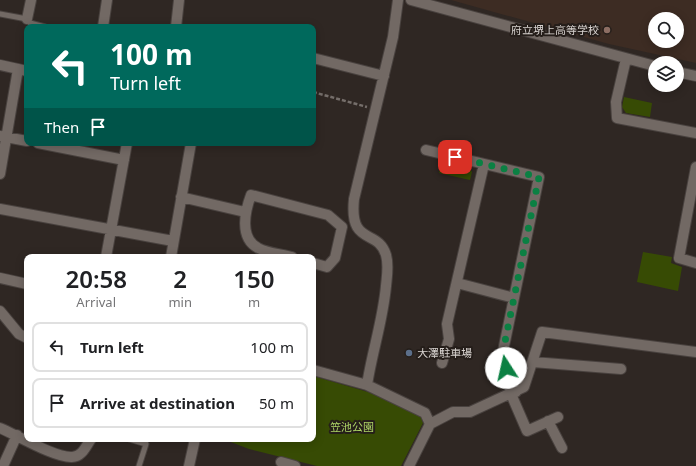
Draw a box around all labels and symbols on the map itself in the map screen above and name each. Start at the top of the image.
place label: 府立堺上高等学校 [511,22,599,37]
marker: 府立堺上高等学校 [602,25,612,35]
pin [438,140,472,174]
place label: 大澤駐車場 [417,345,472,360]
position arrow [485,347,527,389]
marker: 大澤駐車場 [404,348,414,358]
park label: 笠池公園 [330,419,374,434]

